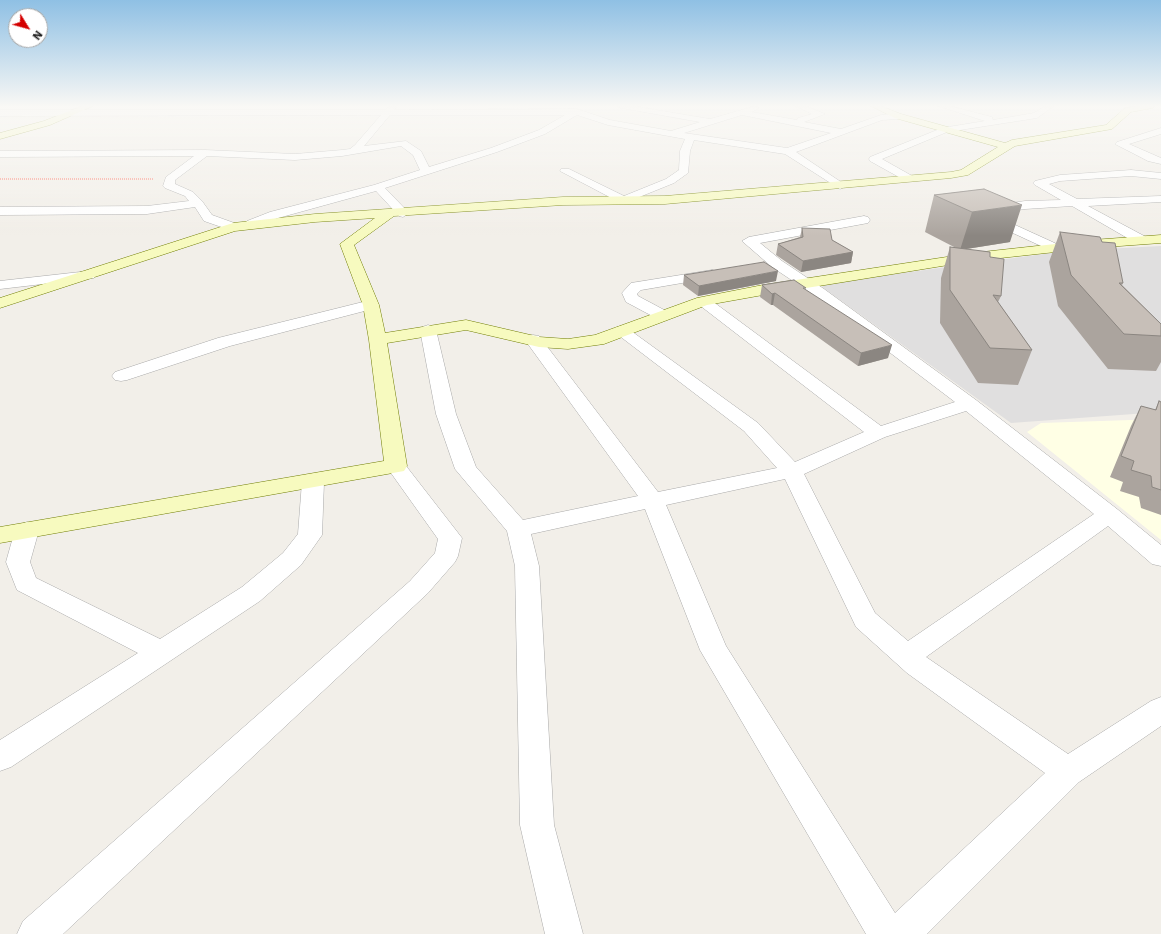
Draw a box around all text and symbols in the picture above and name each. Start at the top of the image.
north arrow [8,8,48,48]
text: N [30,28,45,42]

